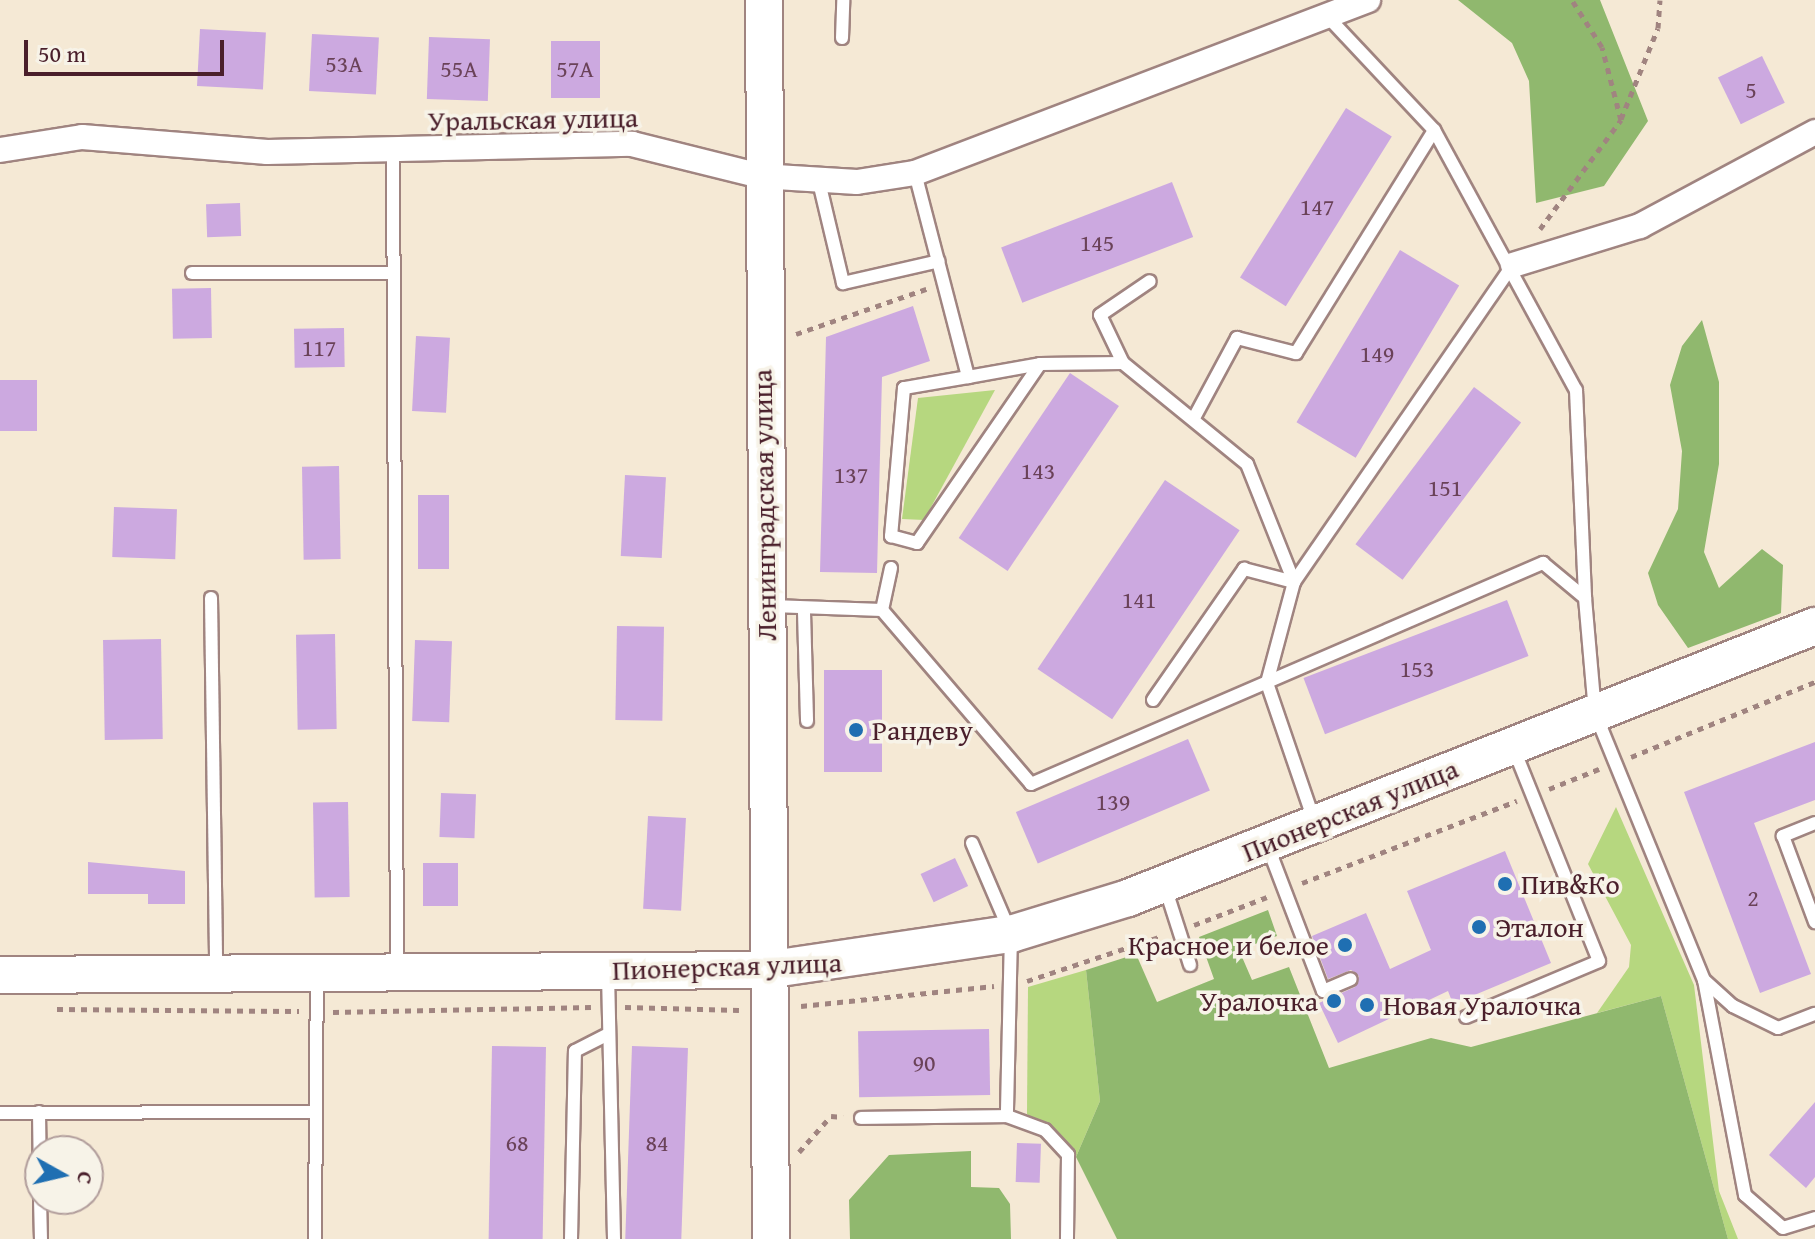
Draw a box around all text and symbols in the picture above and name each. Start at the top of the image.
scale bar [28,24,228,74]
text: 50 m [38,36,86,71]
house number: 53А [325,50,363,78]
house number: 55А [440,55,478,83]
house number: 57А [556,55,594,83]
house number: 5 [1745,76,1757,104]
street label: Уральская улица [427,100,639,138]
house number: 147 [1300,193,1334,221]
house number: 145 [1080,229,1114,257]
house number: 117 [302,334,336,362]
house number: 149 [1360,340,1394,368]
street label: Ленинградская улица [745,369,783,641]
house number: 143 [1021,457,1055,485]
house number: 137 [834,461,868,489]
house number: 151 [1428,474,1462,502]
house number: 141 [1122,586,1156,614]
house number: 153 [1400,655,1434,683]
place label: Рандеву [872,713,973,747]
marker: Рандеву [847,721,865,739]
street label: Пионерская улица [1237,751,1463,869]
house number: 139 [1096,788,1130,816]
place label: Пив&Ко [1521,867,1620,901]
marker: Пив&Ко [1496,875,1514,893]
house number: 2 [1747,884,1759,912]
place label: Эталон [1495,910,1584,944]
marker: Эталон [1470,918,1488,936]
place label: Красное и белое [1128,928,1329,962]
marker: Красное и белое [1336,936,1354,954]
street label: Пионерская улица [612,945,842,987]
place label: Уралочка [1200,984,1318,1018]
place label: Новая Уралочка [1383,988,1581,1022]
marker: Уралочка [1325,992,1343,1010]
marker: Новая Уралочка [1358,996,1376,1014]
house number: 90 [912,1049,936,1077]
house number: 68 [505,1129,529,1157]
house number: 84 [645,1129,669,1157]
north arrow [24,1135,104,1215]
text: С [69,1170,102,1186]

